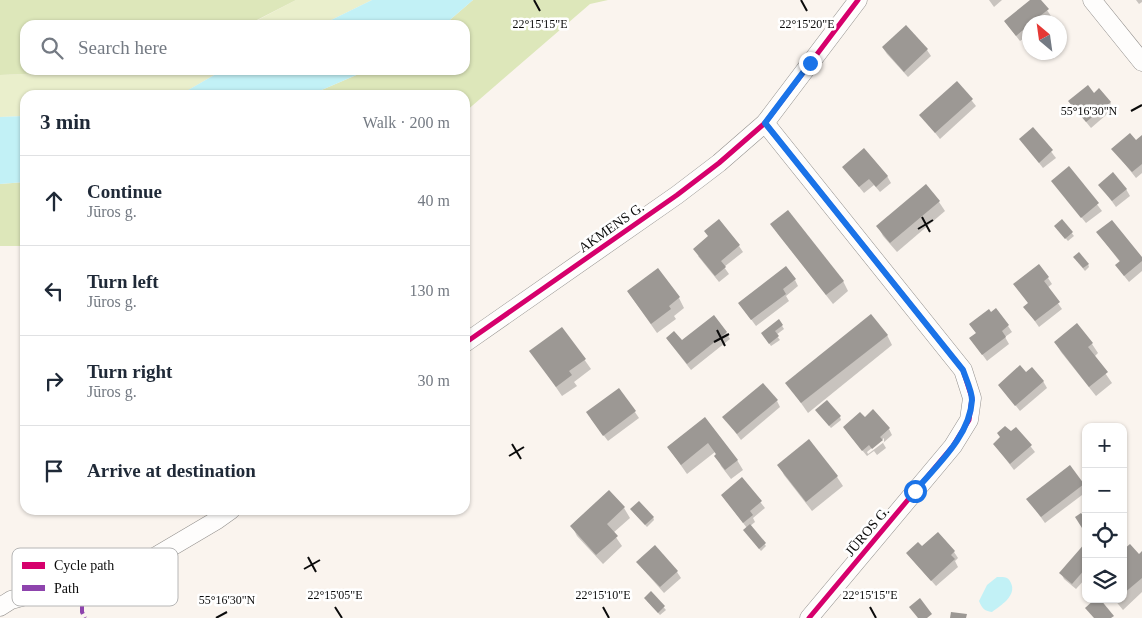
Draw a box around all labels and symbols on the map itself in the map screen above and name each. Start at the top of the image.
north arrow [1022,15,1067,60]
text: 22°15'15"E [512,17,568,31]
text: 22°15'20"E [779,17,835,31]
route end [799,52,822,75]
text: 55°16'30"N [1061,104,1118,118]
street label: AKMENS G. [576,199,647,255]
route start [904,480,927,503]
street label: JŪROS G. [842,504,892,559]
legend [12,548,178,606]
text: Cycle path [54,558,114,573]
text: Path [54,581,79,596]
text: 22°15'05"E [307,588,363,602]
text: 22°15'10"E [575,588,631,602]
text: 22°15'15"E [842,588,898,602]
text: 55°16'30"N [199,593,256,607]

